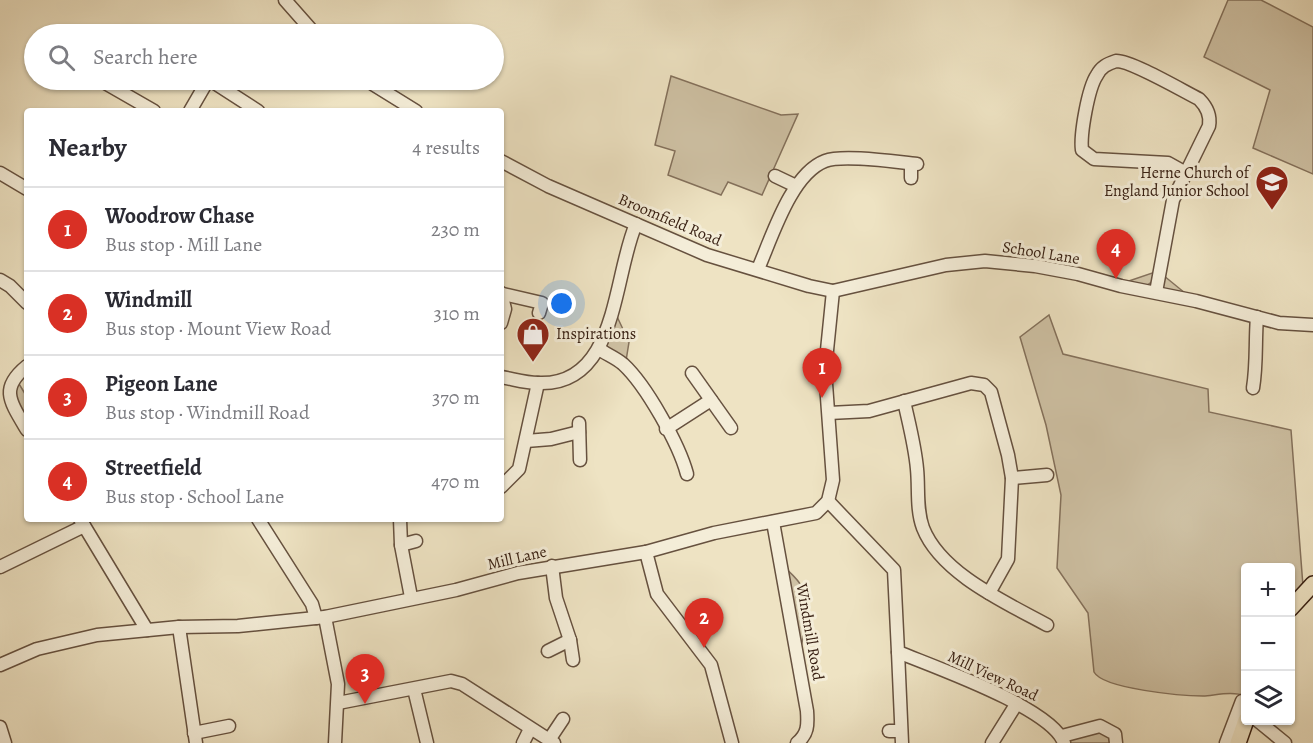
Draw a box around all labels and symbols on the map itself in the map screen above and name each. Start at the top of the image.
place label: Herne Church of England Junior School [1104,162,1252,202]
school or university icon: Herne Church of England Junior School [1254,164,1290,211]
street label: Broomfield Road [615,188,725,252]
pin: 4 [1096,230,1136,279]
street label: School Lane [1001,236,1081,270]
your location [547,289,576,318]
shop icon: Inspirations [515,316,551,363]
place label: Inspirations [556,323,636,345]
pin: 1 [802,348,842,398]
street label: Mill Lane [485,540,549,576]
street label: Windmill Road [790,581,829,683]
pin: 2 [684,598,724,648]
street label: Mill View Road [944,645,1042,707]
pin: 3 [346,654,385,704]

